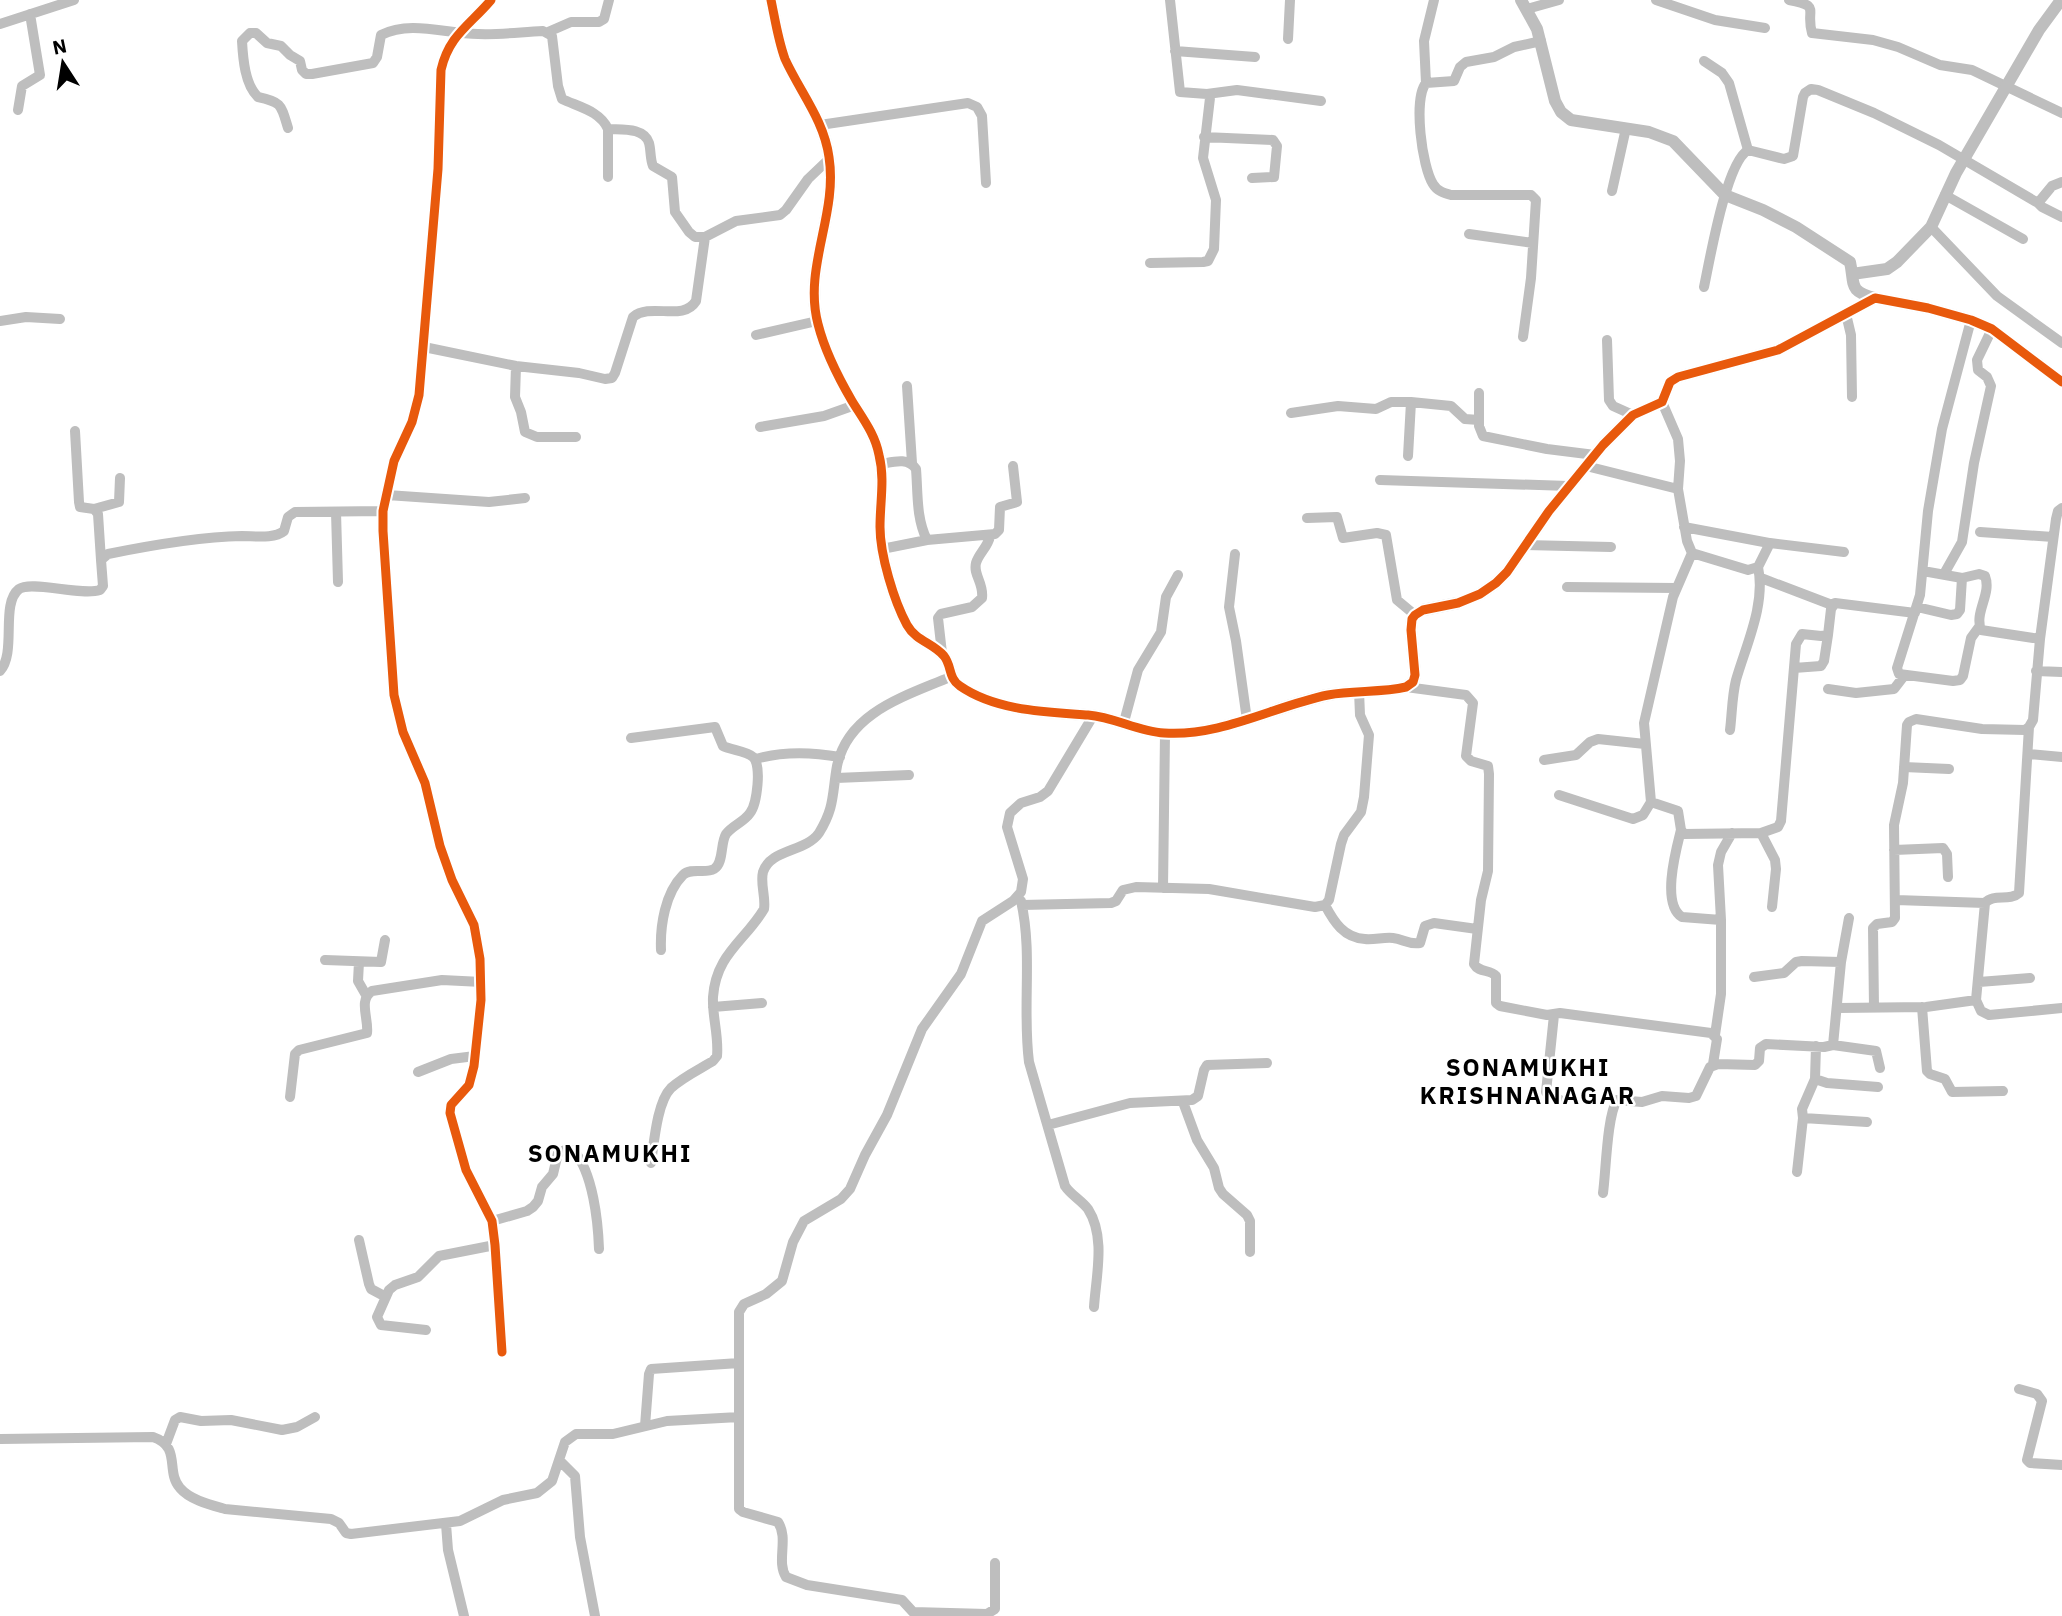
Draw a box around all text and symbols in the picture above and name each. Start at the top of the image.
north arrow [28,28,98,98]
text: N [50,33,69,60]
district label: SONAMUKHI KRISHNANAGAR [1420,1051,1636,1111]
district label: SONAMUKHI [528,1137,692,1169]

